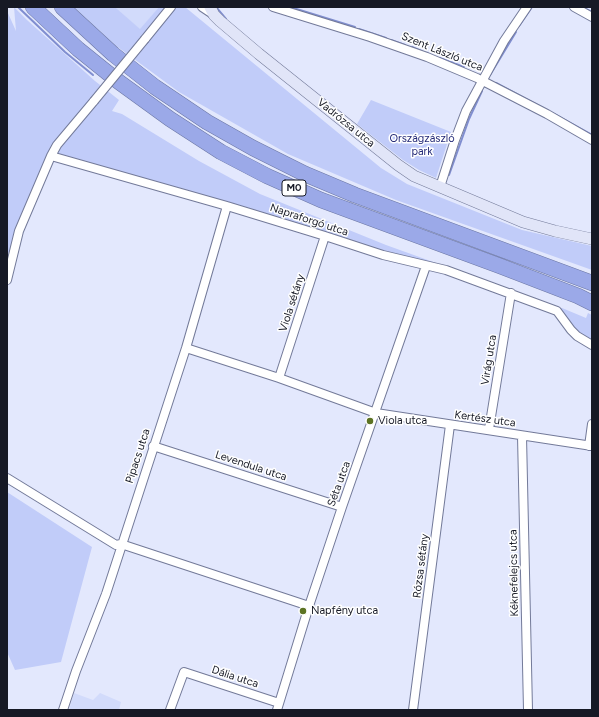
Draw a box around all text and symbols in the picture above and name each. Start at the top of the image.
street label: Szent László utca [399,30,485,74]
street label: Vadrózsa utca [315,96,377,150]
park label: Országzászló park [389,132,455,158]
road number: M0 [282,180,306,196]
street label: Napraforgó utca [268,201,350,239]
street label: Viola sétány [276,272,308,334]
street label: Virág utca [479,334,499,386]
street label: Kertész utca [454,408,516,430]
place label: Viola utca [378,414,427,428]
marker: Viola utca [365,416,375,426]
street label: Pipacs utca [123,427,153,485]
street label: Levendula utca [214,448,288,484]
street label: Séta utca [325,460,353,508]
street label: Kéknefelejcs utca [507,529,521,617]
street label: Rózsa sétány [410,533,432,599]
place label: Napfény utca [311,604,378,618]
marker: Napfény utca [298,606,308,616]
street label: Dália utca [210,663,260,691]

